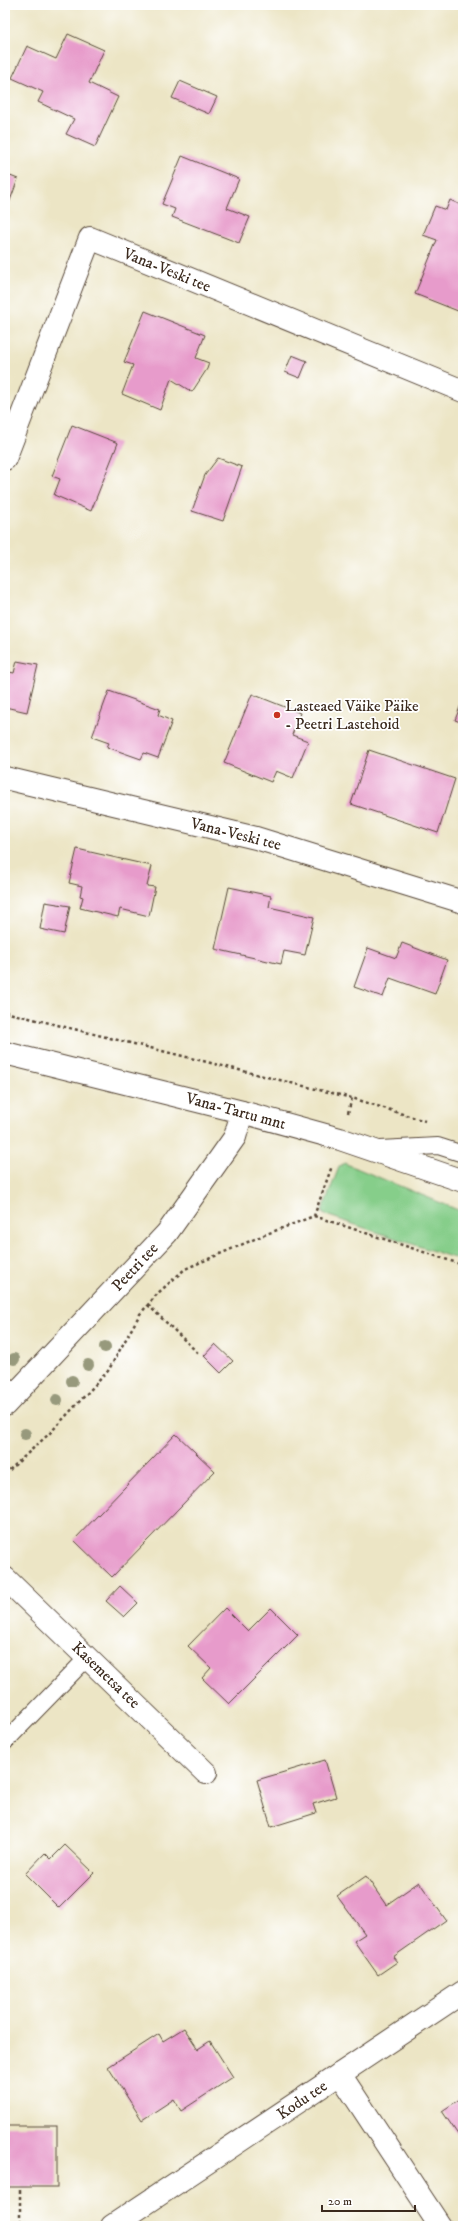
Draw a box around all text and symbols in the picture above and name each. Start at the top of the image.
street label: Vana-Veski tee [119,243,214,297]
place label: Lasteaed Väike Päike - Peetri Lastehoid [285,696,419,734]
marker: Lasteaed Väike Päike - Peetri Lastehoid [272,710,282,720]
street label: Vana-Veski tee [188,813,284,855]
street label: Vana-Tartu mnt [183,1088,288,1134]
street label: Peetri tee [107,1238,163,1296]
street label: Kasemetsa tee [68,1637,145,1713]
street label: Kodu tee [273,2076,331,2124]
scale bar [322,2187,415,2213]
text: 20 m [328,2194,352,2209]

